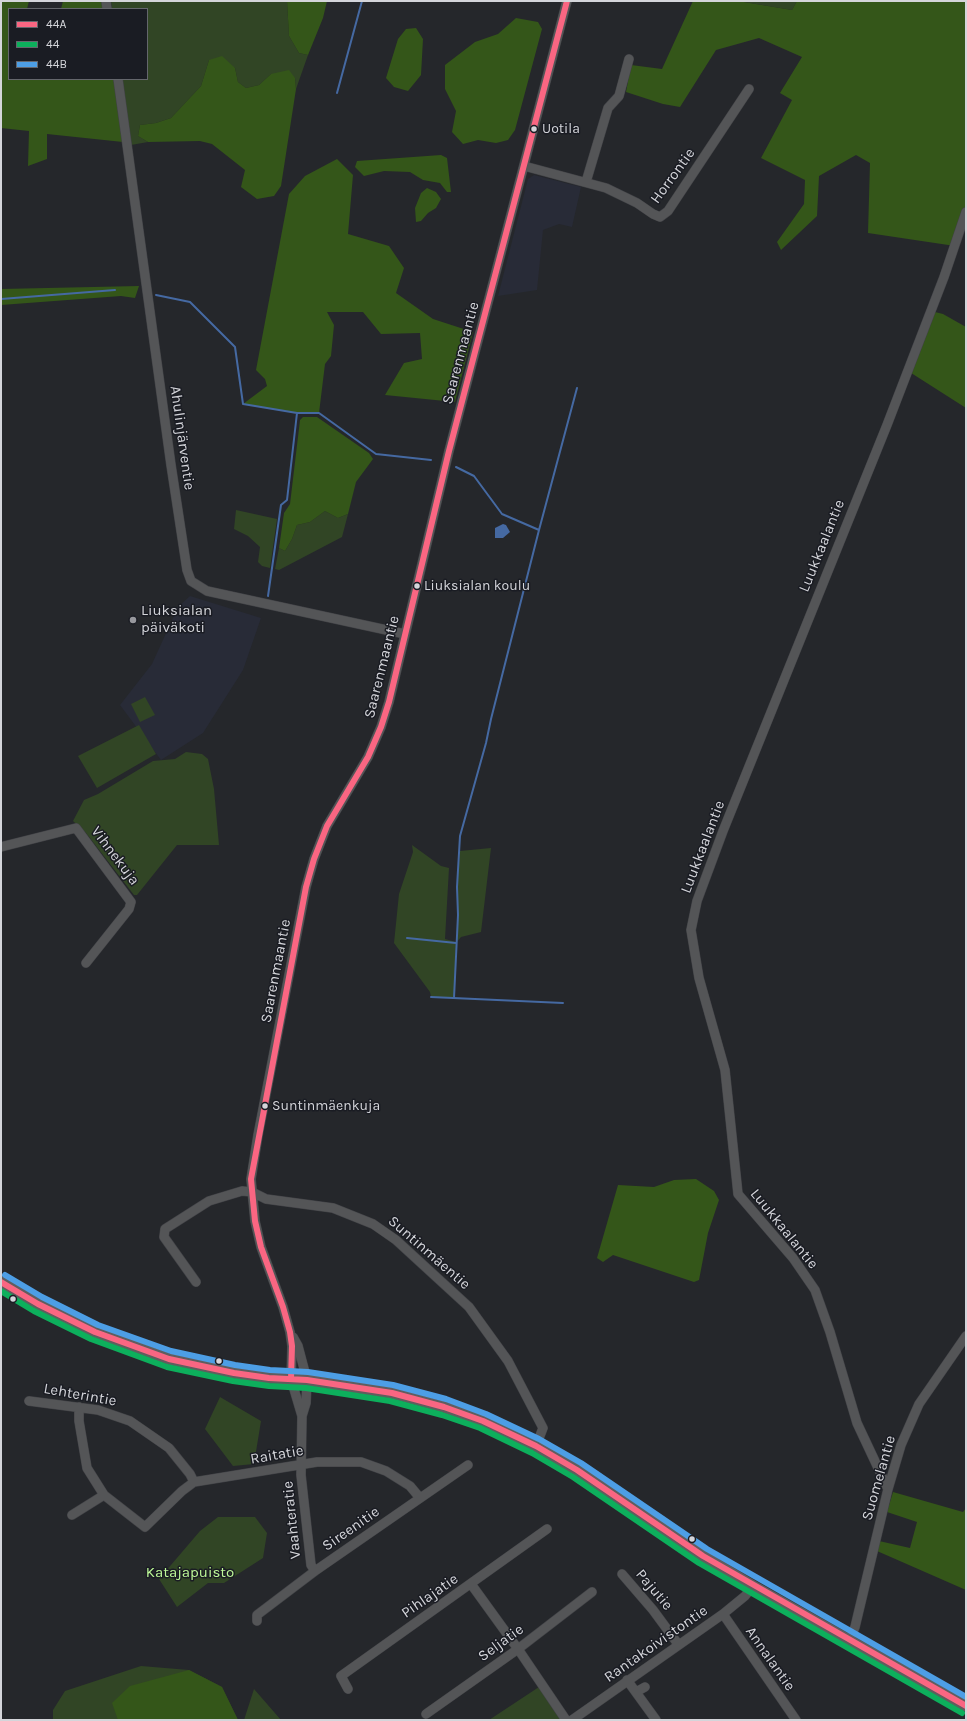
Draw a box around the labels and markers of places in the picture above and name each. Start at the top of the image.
place label: Uotila [542,121,580,137]
marker: Uotila [529,124,539,134]
place label: Liuksialan koulu [424,578,530,594]
marker: Liuksialan koulu [412,581,422,591]
place label: Liuksialan päiväkoti [141,602,212,637]
marker: Liuksialan päiväkoti [128,615,138,625]
place label: Suntinmäenkuja [272,1098,380,1114]
marker: Suntinmäenkuja [260,1101,270,1111]
unlabelled marker [8,1294,18,1304]
unlabelled marker [214,1356,224,1366]
unlabelled marker [687,1534,697,1544]

